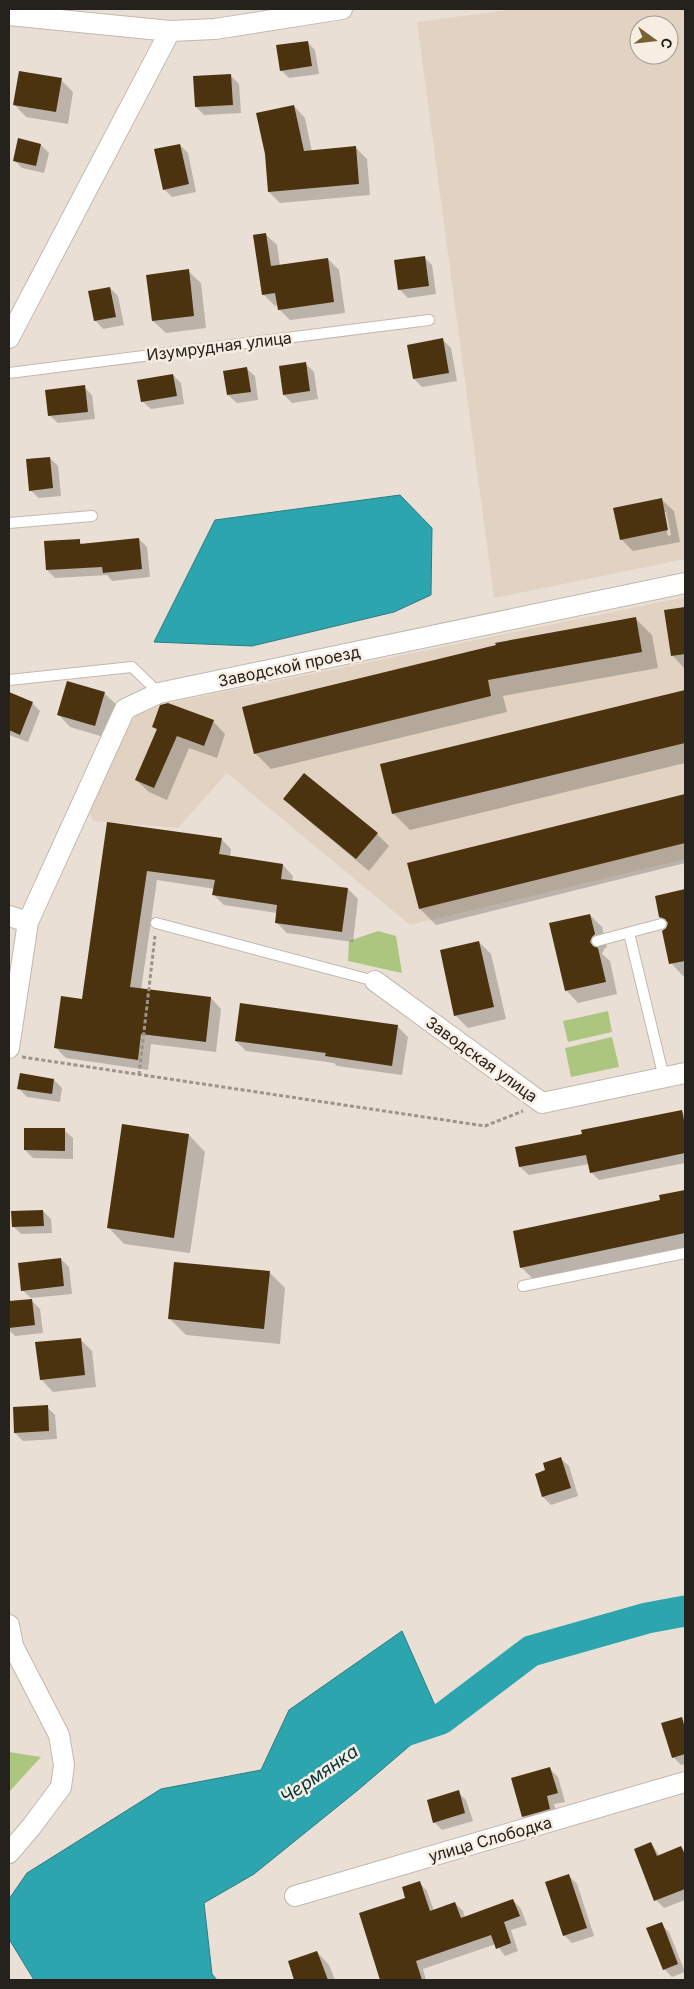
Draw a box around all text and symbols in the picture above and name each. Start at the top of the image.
north arrow [629,15,679,65]
text: С [657,36,677,51]
street label: Изумрудная улица [145,327,293,365]
street label: Заводской проезд [216,641,362,691]
street label: Заводская улица [422,1012,542,1106]
water label: Чермянка [276,1740,362,1808]
street label: улица Слободка [426,1812,554,1866]

